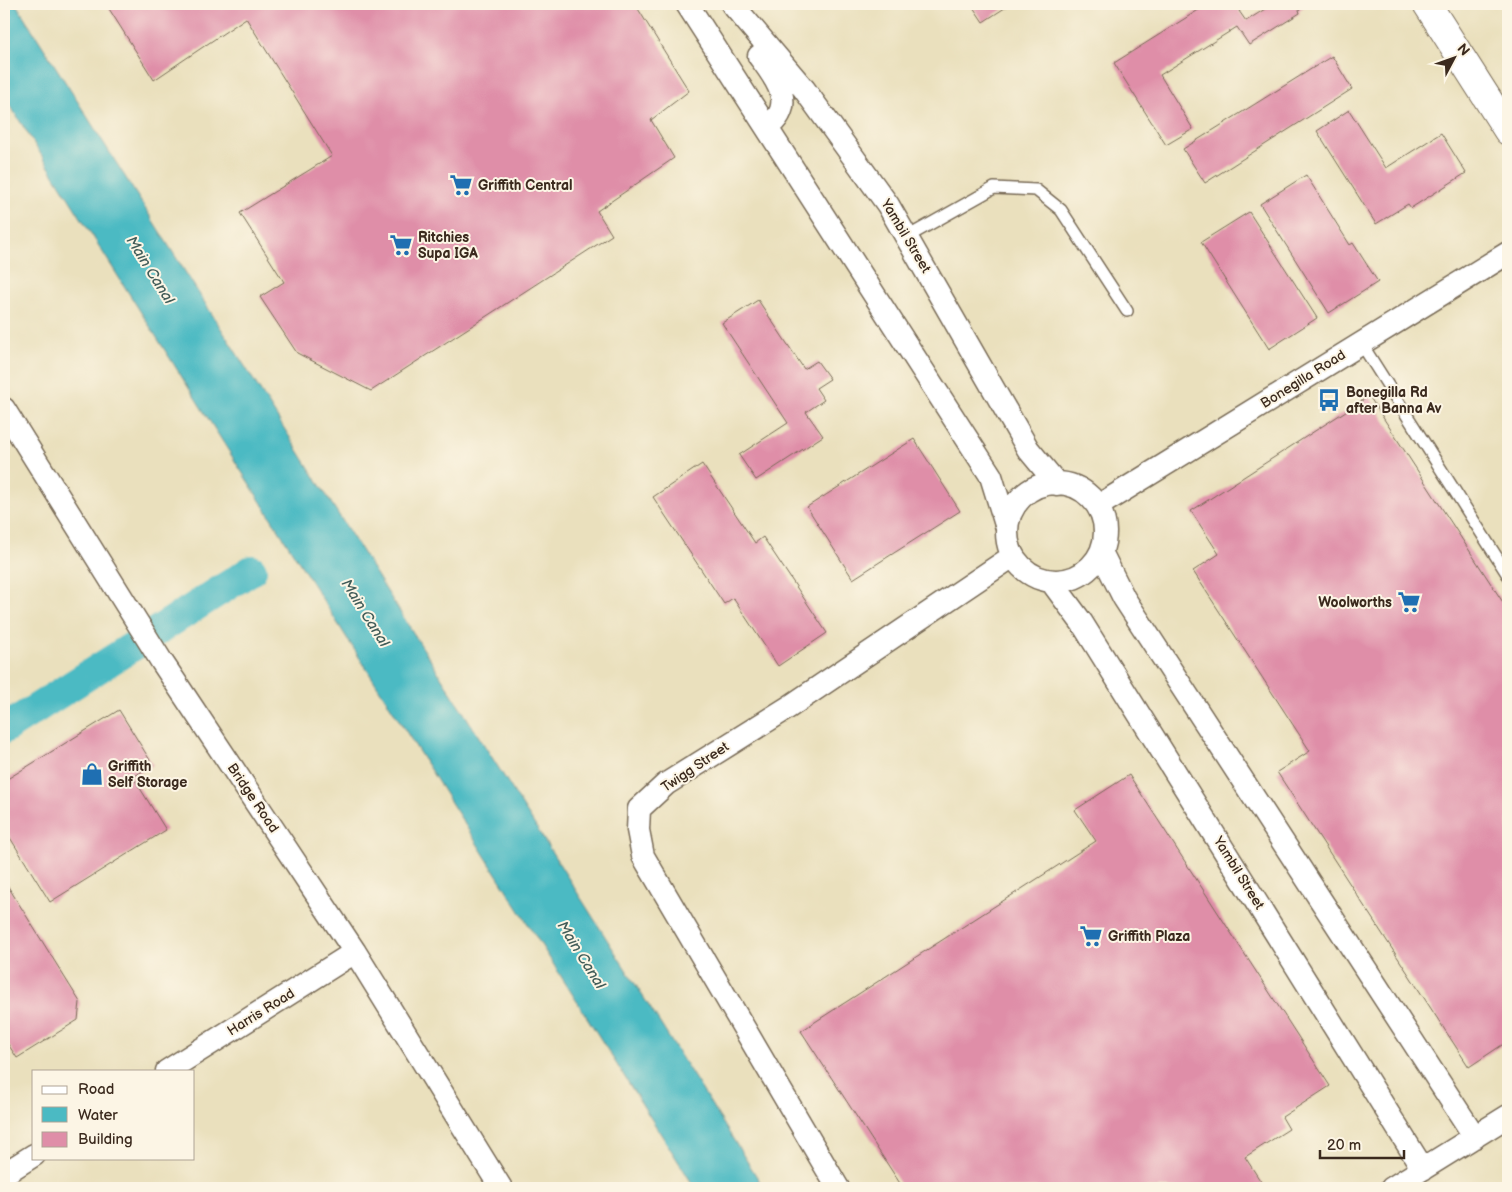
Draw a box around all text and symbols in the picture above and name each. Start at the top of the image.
north arrow [1430,32,1480,82]
text: N [1454,40,1473,59]
supermarket icon: Griffith Central [448,172,474,198]
place label: Griffith Central [478,177,573,194]
street label: Yambil Street [877,195,935,276]
place label: Ritchies Supa IGA [418,229,478,262]
water label: Main Canal [122,232,179,308]
supermarket icon: Ritchies Supa IGA [388,232,414,258]
street label: Bonegilla Road [1257,346,1349,412]
place label: Bonegilla Rd after Banna Av [1346,384,1442,417]
bus stop icon: Bonegilla Rd after Banna Av [1316,387,1342,413]
water label: Main Canal [337,575,394,651]
supermarket icon: Woolworths [1396,589,1422,615]
place label: Woolworths [1318,594,1392,611]
street label: Twigg Street [658,738,733,796]
place label: Griffith Self Storage [108,758,187,791]
street label: Bridge Road [224,760,282,836]
shop icon: Griffith Self Storage [79,761,105,787]
street label: Yambil Street [1209,833,1269,913]
water label: Main Canal [553,917,610,993]
supermarket icon: Griffith Plaza [1078,923,1104,949]
place label: Griffith Plaza [1108,928,1190,945]
street label: Harris Road [224,985,298,1039]
legend [32,1070,195,1160]
text: Road [78,1080,114,1099]
text: Water [78,1106,118,1125]
scale bar [1320,1127,1403,1159]
text: Building [78,1130,133,1149]
text: 20 m [1327,1136,1361,1155]

